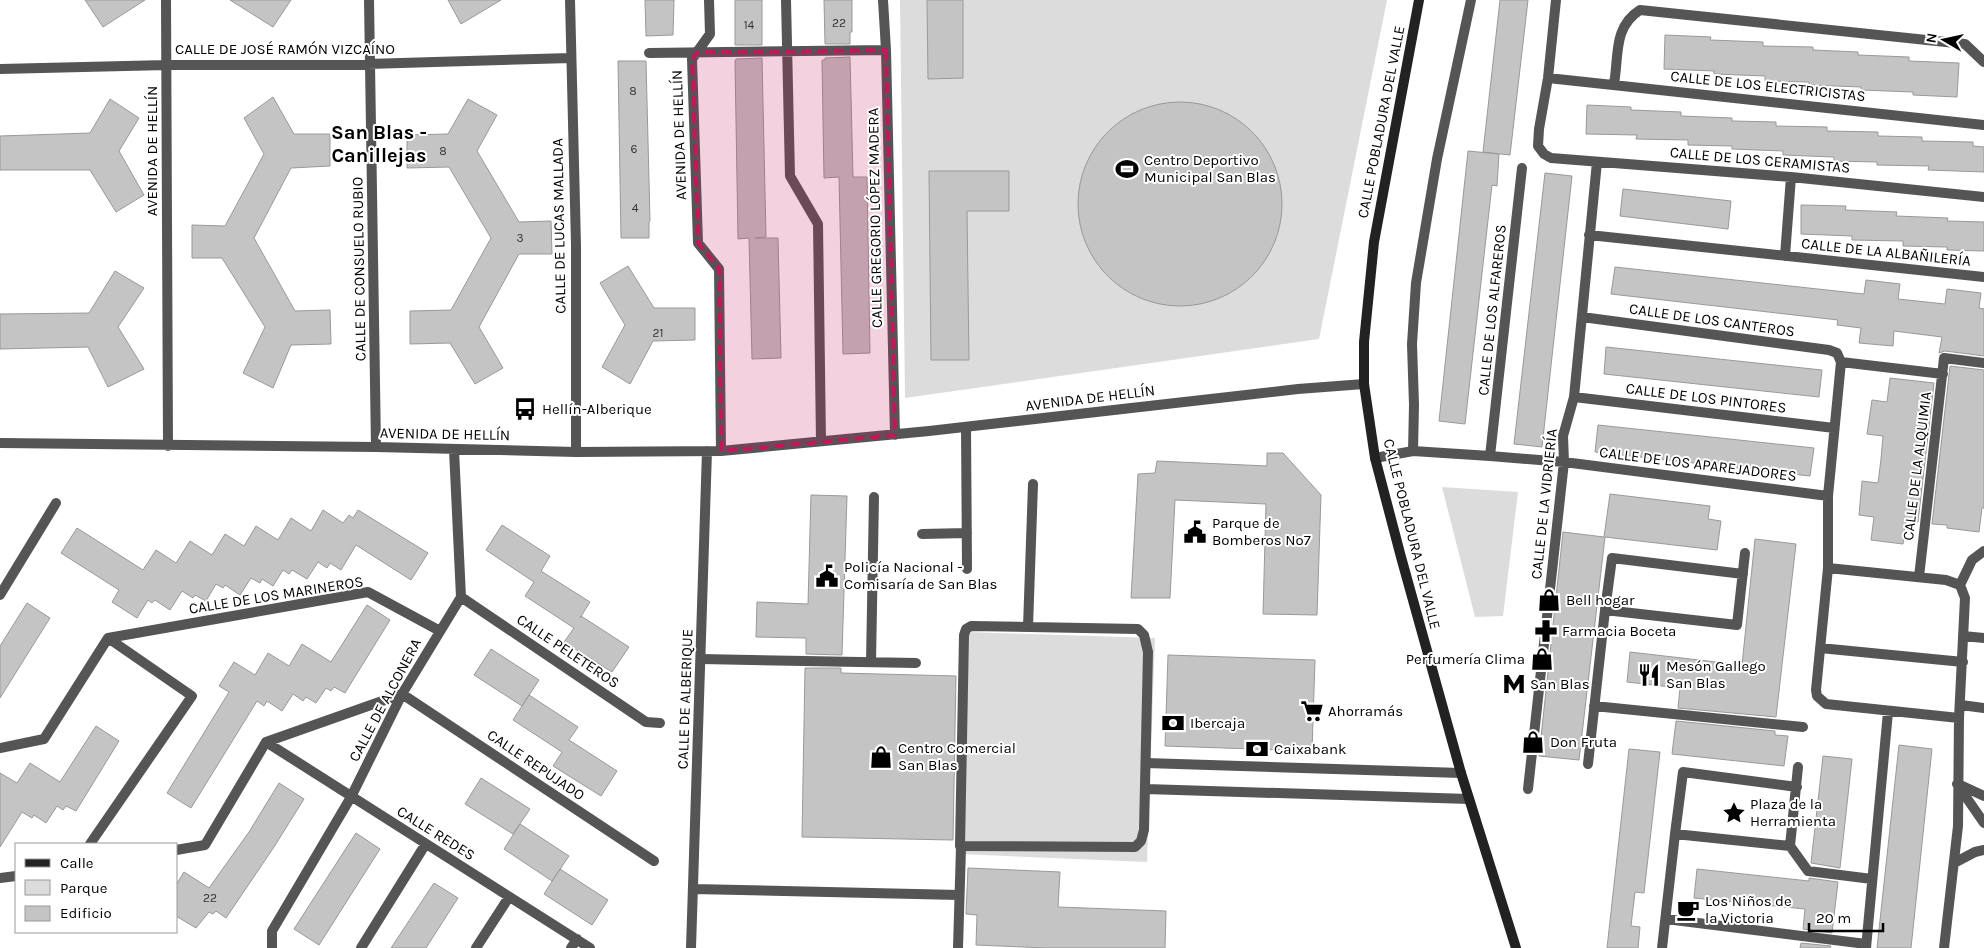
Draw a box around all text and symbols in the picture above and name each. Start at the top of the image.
north arrow [1919,15,1969,65]
house number: 22 [832,16,846,30]
house number: 14 [744,18,755,32]
street label: CALLE POBLADURA DEL VALLE [1353,24,1409,220]
text: N [1922,32,1941,44]
street label: CALLE DE JOSÉ RAMÓN VIZCAÍNO [175,40,395,58]
street label: CALLE DE LOS ELECTRICISTAS [1670,67,1866,105]
street label: AVENIDA DE HELLÍN [668,69,690,201]
house number: 8 [629,84,637,98]
street label: AVENIDA DE HELLÍN [143,86,161,216]
street label: CALLE GREGORIO LÓPEZ MADERA [864,107,886,328]
district label: San Blas - Canillejas [331,121,427,167]
street label: CALLE DE LUCAS MALLADA [548,138,570,314]
house number: 6 [631,142,638,156]
street label: CALLE DE LOS CERAMISTAS [1669,143,1851,177]
house number: 8 [439,144,447,158]
place label: Centro Deportivo Municipal San Blas [1144,151,1276,186]
sports icon: Centro Deportivo Municipal San Blas [1114,156,1140,182]
street label: CALLE DE CONSUELO RUBIO [348,177,370,361]
house number: 4 [632,201,639,215]
street label: CALLE DE LOS ALFAREROS [1474,224,1510,396]
house number: 3 [516,231,524,245]
street label: CALLE DE LA ALBAÑILERÍA [1800,234,1972,270]
street label: CALLE DE LOS CANTEROS [1628,299,1796,341]
house number: 21 [653,326,663,340]
street label: CALLE DE LOS PINTORES [1625,379,1787,417]
street label: AVENIDA DE HELLÍN [1024,381,1156,415]
street label: CALLE DE LA ALQUIMIA [1899,390,1935,541]
bus stop icon: Hellín-Alberique [512,396,538,422]
place label: Hellín-Alberique [542,400,652,418]
street label: AVENIDA DE HELLÍN [380,424,510,444]
street label: CALLE DE LA VIDRIERÍA [1527,427,1561,580]
street label: CALLE POBLADURA DEL VALLE [1380,437,1444,631]
street label: CALLE DE LOS APAREJADORES [1598,443,1798,485]
place label: Parque de Bomberos Nº7 [1212,514,1311,549]
public building icon: Parque de Bomberos Nº7 [1182,519,1208,545]
place label: Policía Nacional - Comisaría de San Blas [844,558,998,593]
public building icon: Policía Nacional - Comisaría de San Blas [814,563,840,589]
street label: CALLE DE LOS MARINEROS [187,572,365,618]
shop icon: Bell hogar [1536,587,1562,613]
place label: Bell hogar [1566,591,1635,609]
street label: CALLE PELETEROS [513,610,623,692]
pharmacy icon: Farmacia Boceta [1533,618,1559,644]
place label: Farmacia Boceta [1562,622,1676,640]
street label: CALLE DE ALBERIQUE [674,628,696,770]
street label: CALLE DE ALCONERA [345,635,425,765]
shop icon: Perfumería Clima [1529,646,1555,672]
place label: Perfumería Clima [1406,650,1525,668]
place label: Mesón Gallego San Blas [1666,657,1766,692]
restaurant icon: Mesón Gallego San Blas [1636,662,1662,688]
metro station icon: San Blas [1501,671,1527,697]
place label: San Blas [1530,675,1590,693]
supermarket icon: Ahorramás [1299,698,1325,724]
place label: Ahorramás [1328,702,1403,720]
bank icon: Ibercaja [1160,710,1186,736]
place label: Ibercaja [1190,714,1245,732]
street label: CALLE REPUJADO [484,726,588,804]
shop icon: Don Fruta [1520,729,1546,755]
place label: Don Fruta [1550,733,1617,751]
bank icon: Caixabank [1244,736,1270,762]
place label: Centro Comercial San Blas [898,739,1016,774]
place label: Caixabank [1274,740,1347,758]
shop icon: Centro Comercial San Blas [868,744,894,770]
place label: Plaza de la Herramienta [1750,795,1836,830]
place icon: Plaza de la Herramienta [1721,800,1747,826]
street label: CALLE REDES [394,802,478,864]
legend [15,843,178,933]
text: Calle [60,854,94,872]
text: Parque [60,879,108,897]
house number: 22 [203,891,217,905]
place label: Los Niños de la Victoria [1705,892,1792,927]
cafe icon: Los Niños de la Victoria [1675,897,1701,923]
scale bar [1809,900,1883,932]
text: Edificio [60,904,112,922]
text: 20 m [1816,909,1851,927]

